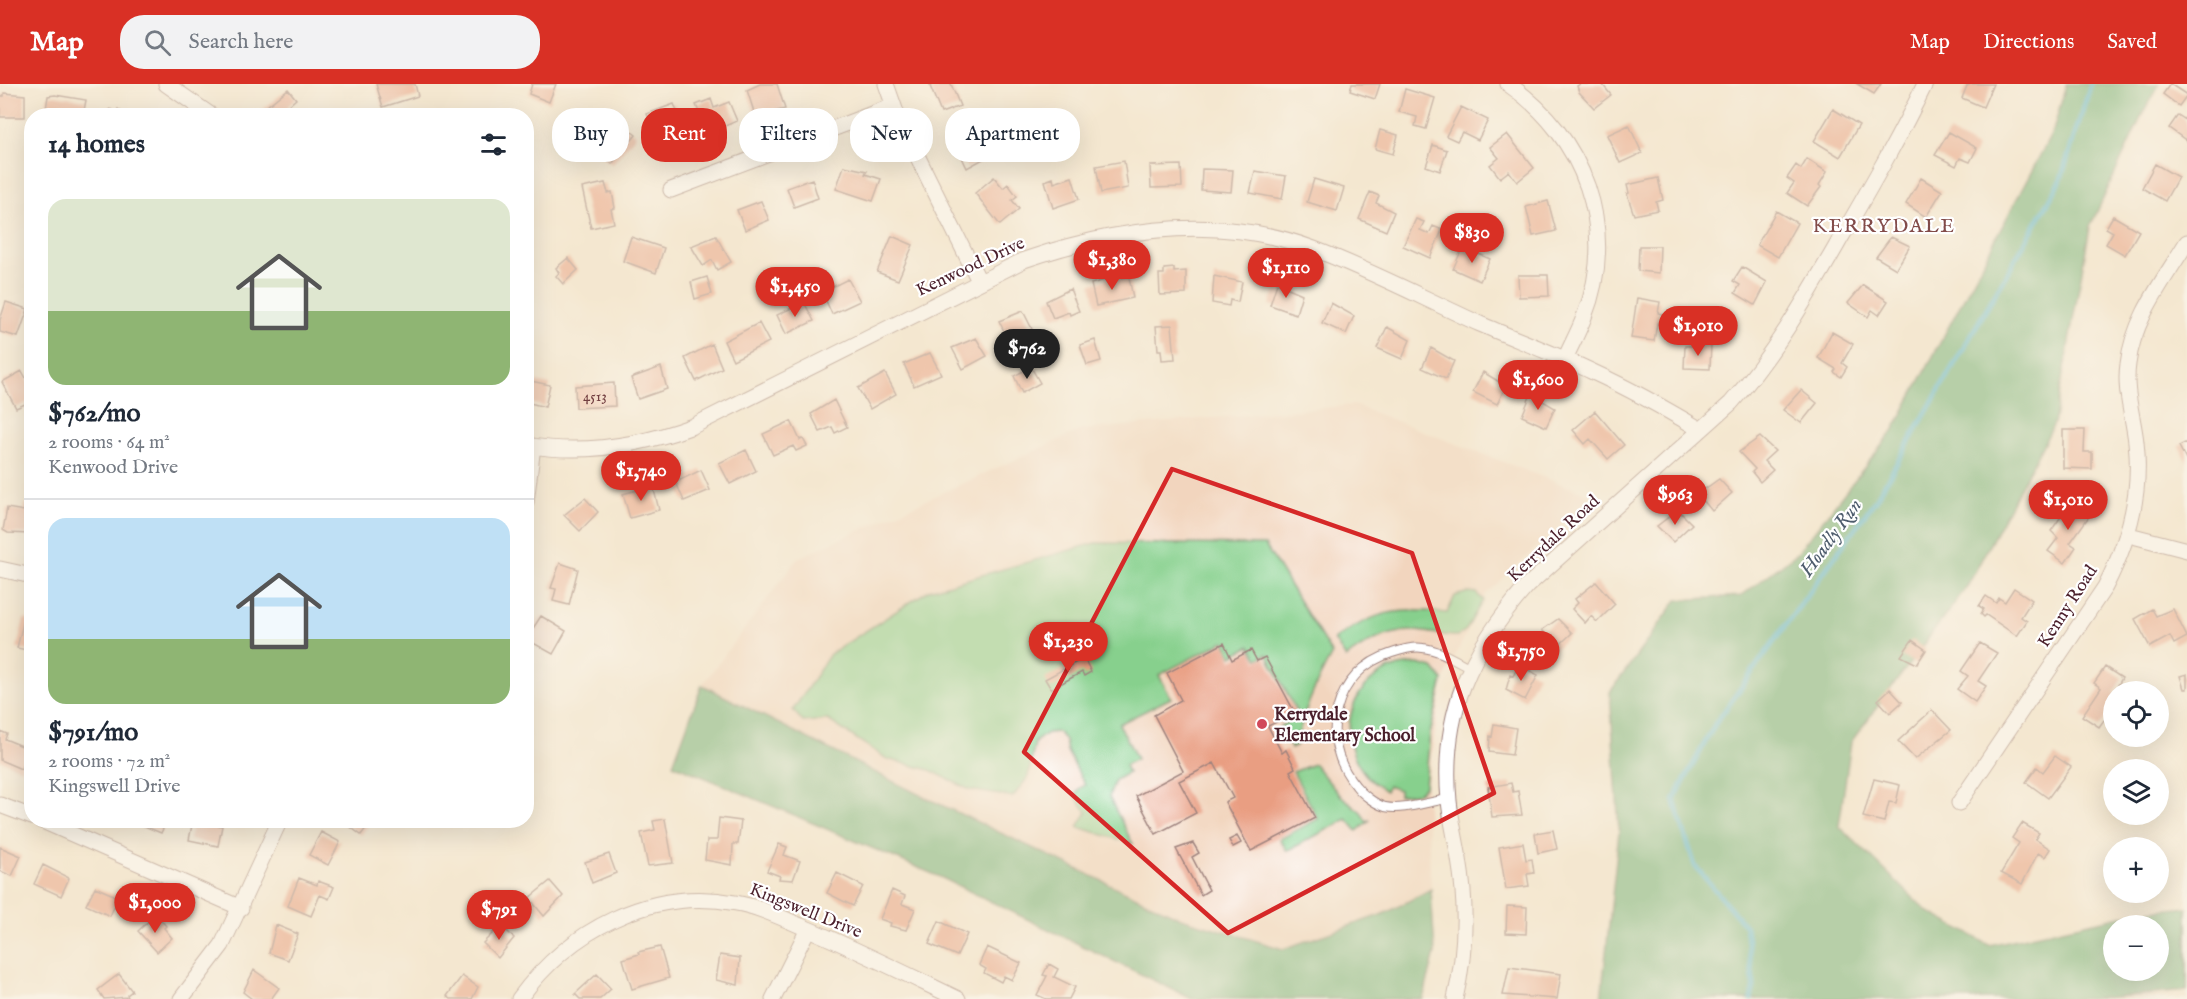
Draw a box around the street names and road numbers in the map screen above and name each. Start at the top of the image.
street label: Kenwood Drive [913,232,1029,303]
street label: Kerrydale Road [1503,490,1605,588]
street label: Kenny Road [2033,561,2104,652]
street label: Kingswell Drive [746,878,865,944]

